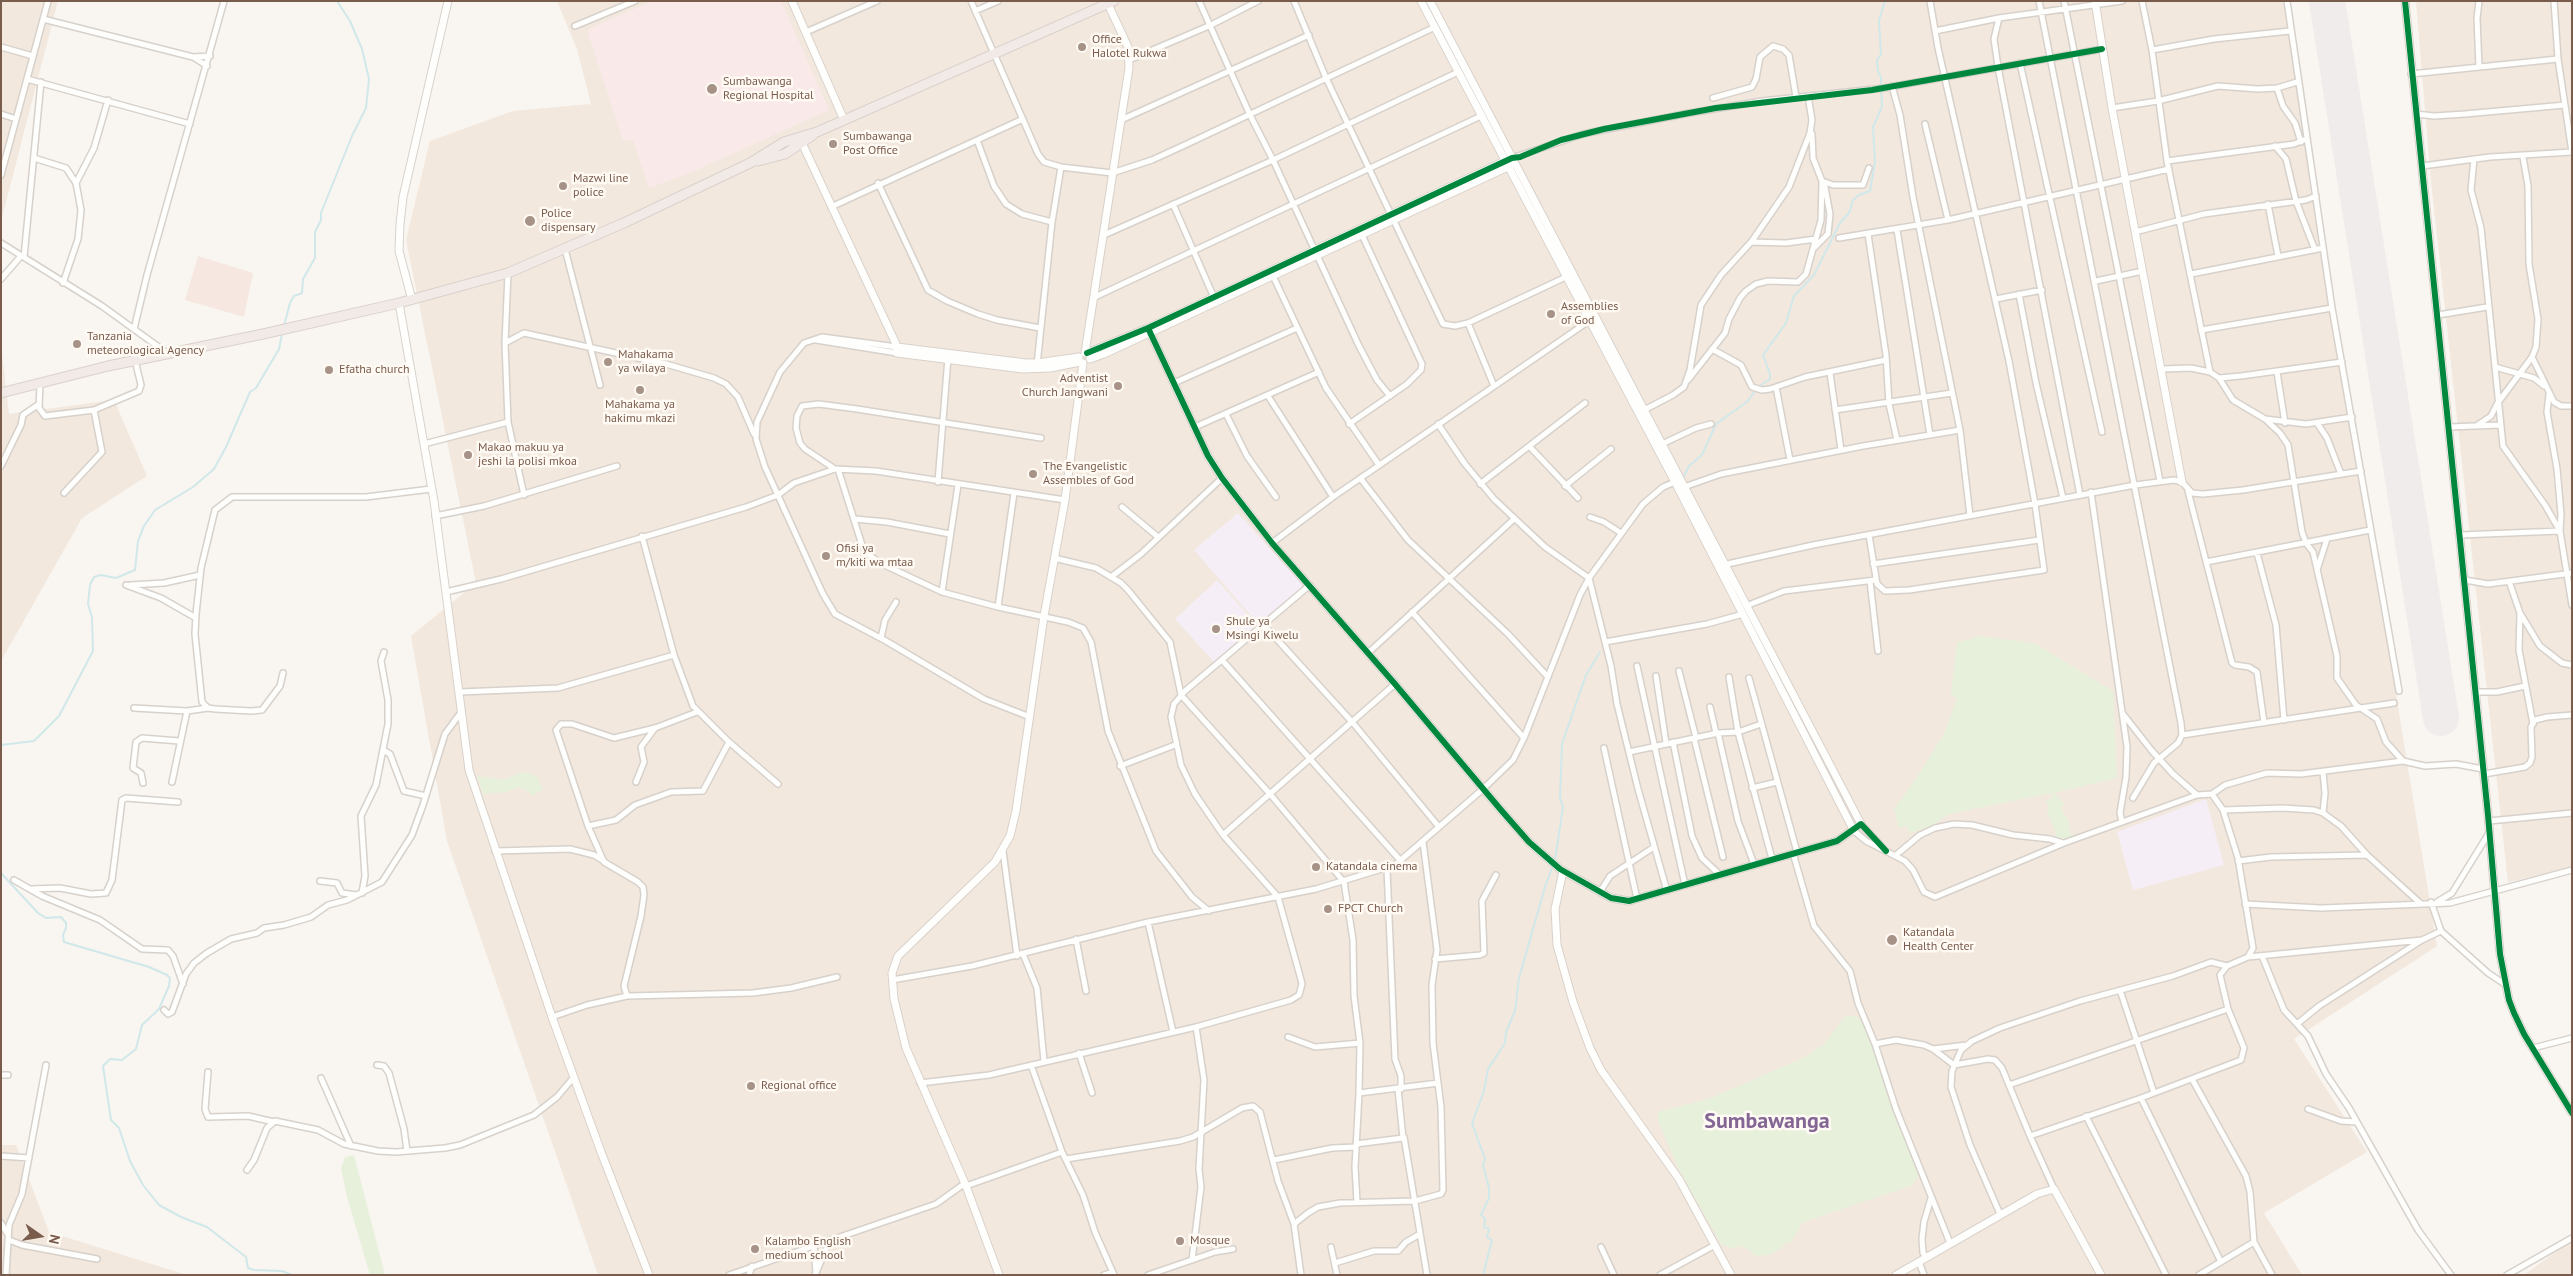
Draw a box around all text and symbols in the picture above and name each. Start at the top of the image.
place label: Office Halotel Rukwa [1092,33,1167,61]
marker: Office Halotel Rukwa [1076,41,1088,53]
place label: Sumbawanga Regional Hospital [723,75,814,103]
marker: Sumbawanga Regional Hospital [705,82,719,96]
place label: Sumbawanga Post Office [843,130,912,158]
marker: Sumbawanga Post Office [827,138,839,150]
place label: Mazwi line police [573,172,628,200]
marker: Mazwi line police [557,180,569,192]
place label: Police dispensary [541,207,596,235]
marker: Police dispensary [523,214,537,228]
place label: Assemblies of God [1561,300,1618,328]
marker: Assemblies of God [1545,308,1557,320]
place label: Tanzania meteorological Agency [87,330,204,358]
marker: Tanzania meteorological Agency [71,338,83,350]
place label: Mahakama ya wilaya [618,348,673,376]
marker: Mahakama ya wilaya [602,356,614,368]
place label: Efatha church [339,363,409,377]
marker: Efatha church [323,364,335,376]
place label: Adventist Church Jangwani [1022,372,1108,400]
marker: Adventist Church Jangwani [1112,380,1124,392]
marker: Mahakama ya hakimu mkazi [634,384,646,396]
place label: Mahakama ya hakimu mkazi [605,398,675,426]
place label: Makao makuu ya jeshi la polisi mkoa [478,441,577,469]
marker: Makao makuu ya jeshi la polisi mkoa [462,449,474,461]
place label: The Evangelistic Assembles of God [1043,460,1134,488]
marker: The Evangelistic Assembles of God [1027,468,1039,480]
place label: Ofisi ya m/kiti wa mtaa [836,542,913,570]
marker: Ofisi ya m/kiti wa mtaa [820,550,832,562]
place label: Shule ya Msingi Kiwelu [1226,615,1298,643]
marker: Shule ya Msingi Kiwelu [1210,623,1222,635]
place label: Katandala cinema [1326,860,1418,874]
marker: Katandala cinema [1310,861,1322,873]
place label: FPCT Church [1338,902,1403,916]
marker: FPCT Church [1322,903,1334,915]
place label: Katandala Health Center [1903,926,1974,954]
marker: Katandala Health Center [1885,933,1899,947]
place label: Regional office [761,1079,837,1093]
marker: Regional office [745,1080,757,1092]
district label: Sumbawanga [1704,1109,1830,1135]
north arrow [15,1211,65,1261]
text: N [45,1233,64,1246]
place label: Mosque [1190,1234,1230,1248]
place label: Kalambo English medium school [765,1235,851,1263]
marker: Mosque [1174,1235,1186,1247]
marker: Kalambo English medium school [749,1243,761,1255]

